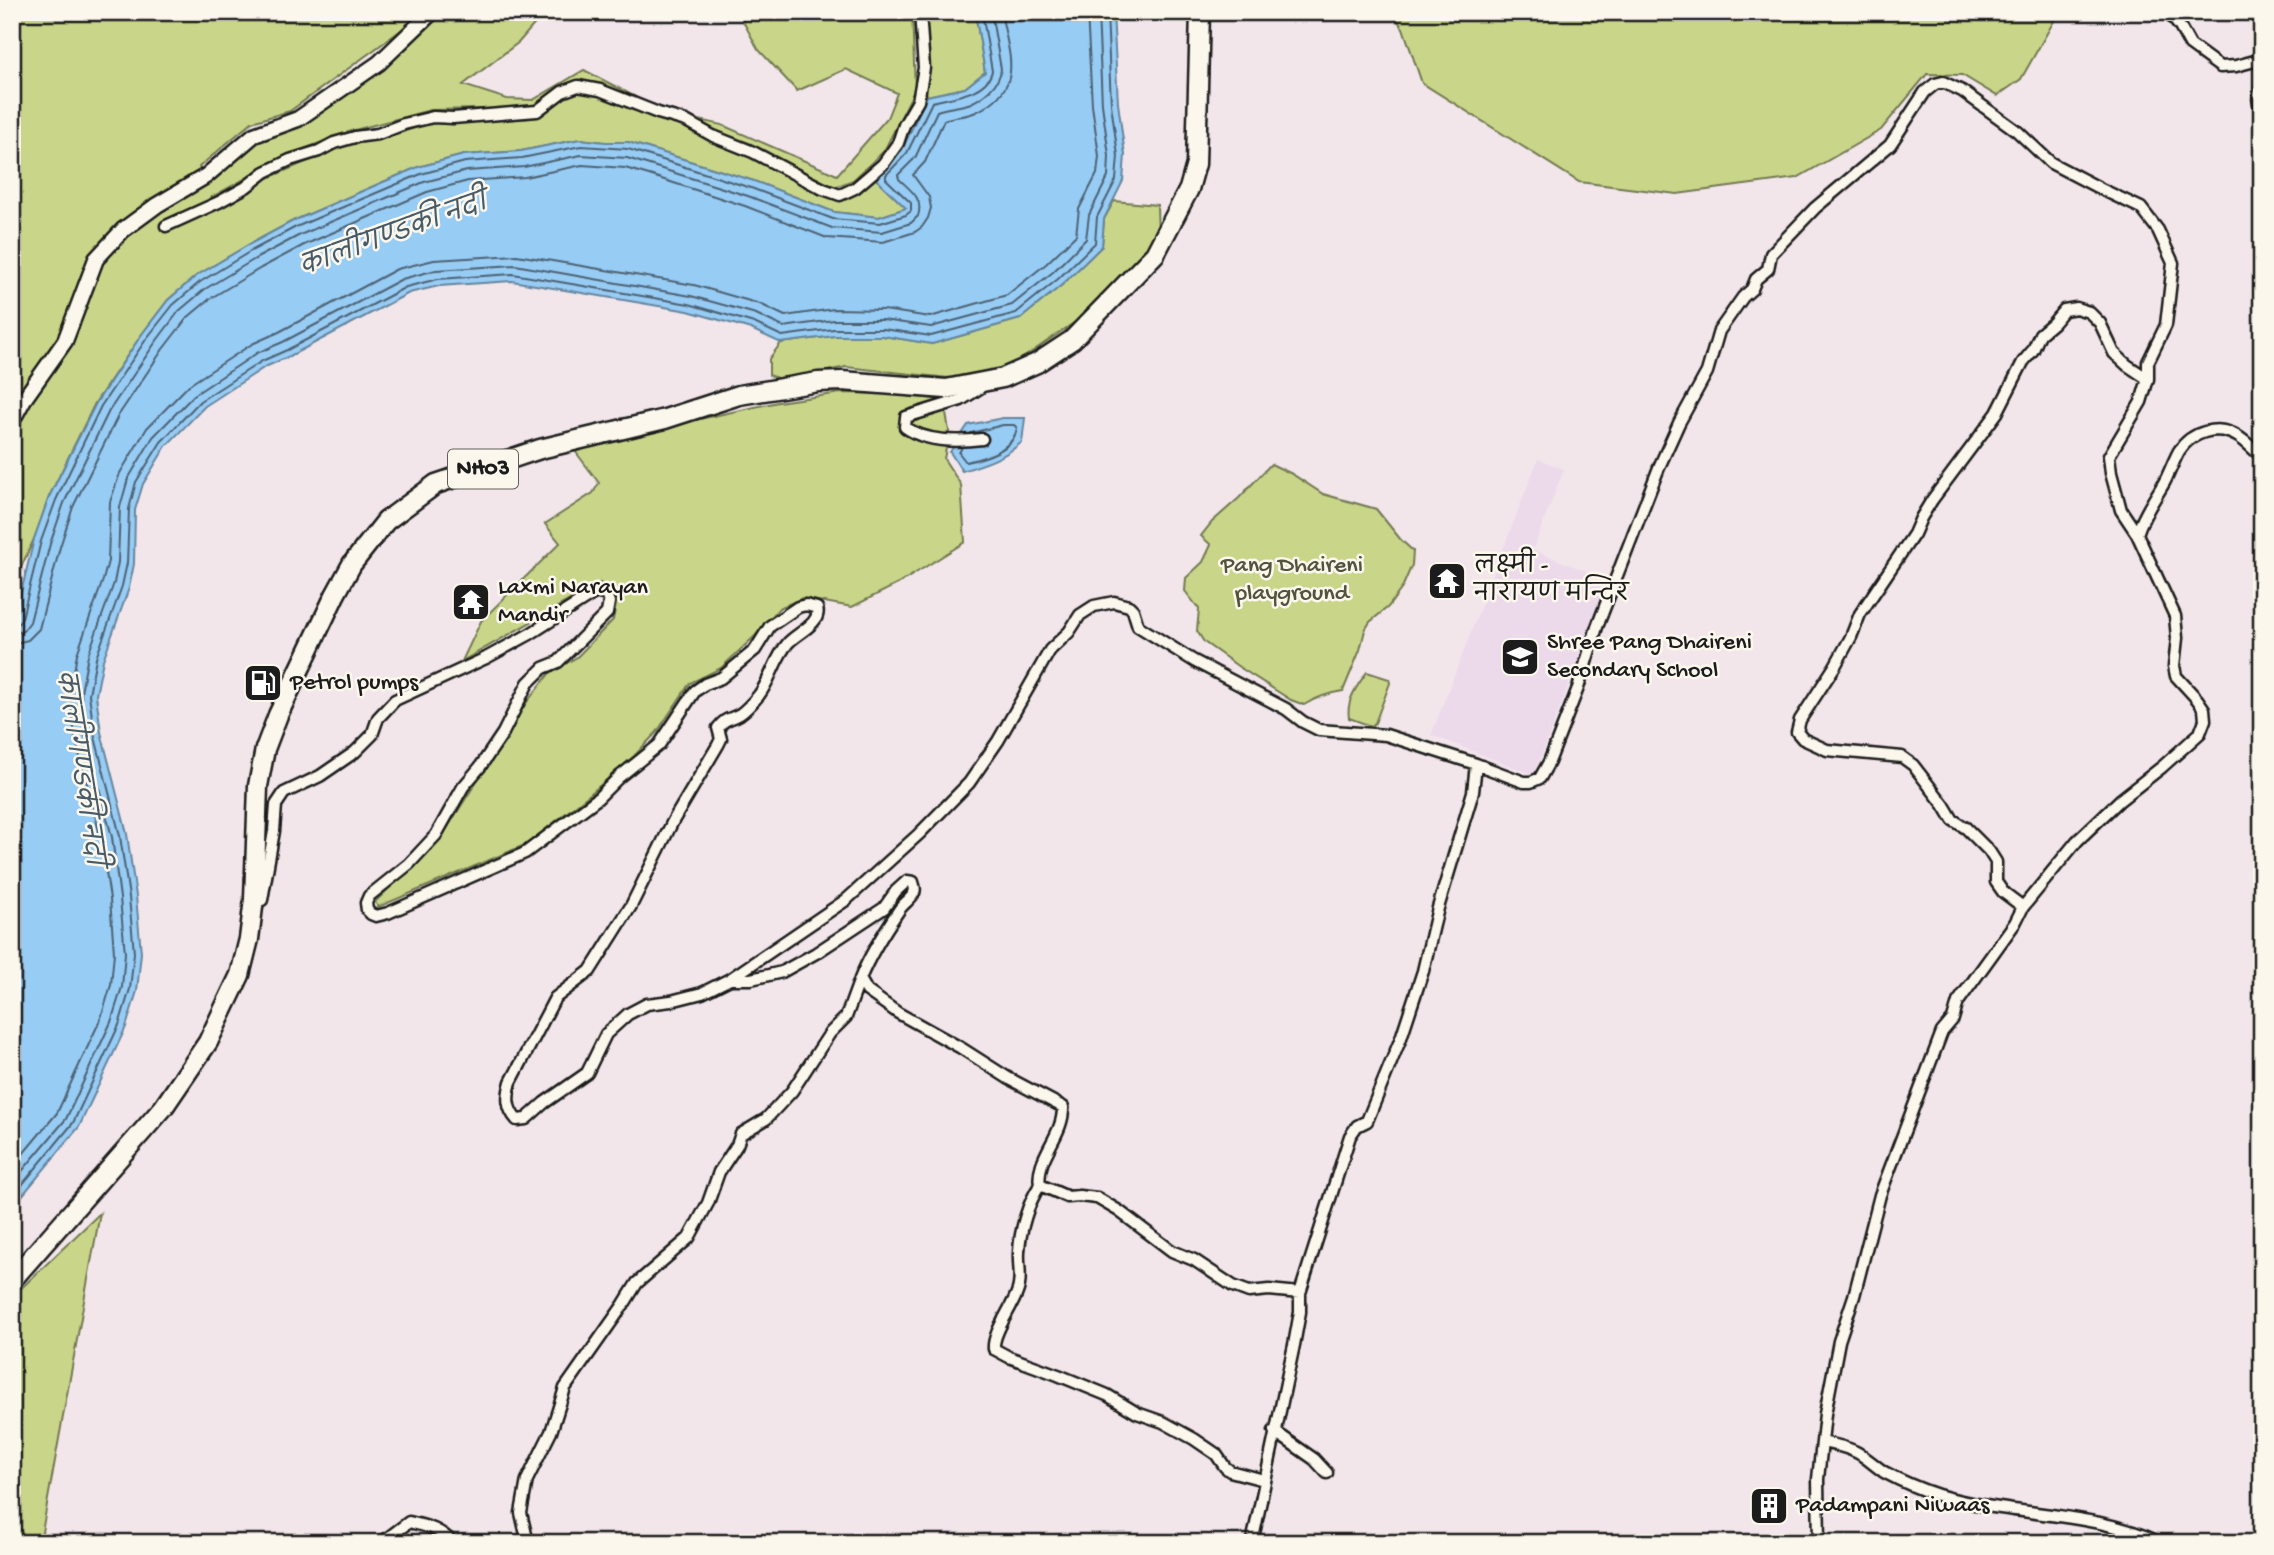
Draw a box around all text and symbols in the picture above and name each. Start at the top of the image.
water label: कालीगण्डकी नदी [293,178,498,285]
road number: NH03 [448,449,518,489]
place label: लक्ष्मी - नारायण मन्दिर [1472,546,1631,610]
park label: Pang Dhaireni playground [1220,552,1363,609]
temple icon: लक्ष्मी - नारायण मन्दिर [1426,560,1468,602]
place label: Laxmi Narayan Mandir [498,574,649,631]
temple icon: Laxmi Narayan Mandir [450,581,492,623]
place label: Shree Pang Dhaireni Secondary School [1547,629,1752,686]
school or university icon: Shree Pang Dhaireni Secondary School [1499,636,1541,678]
fuel station icon: Petrol pumps [242,662,284,704]
water label: कालीगण्डकी नदी [46,667,118,874]
place label: Petrol pumps [289,669,419,698]
building icon: Padampani Niwaas [1748,1485,1790,1527]
place label: Padampani Niwaas [1795,1492,1991,1521]

